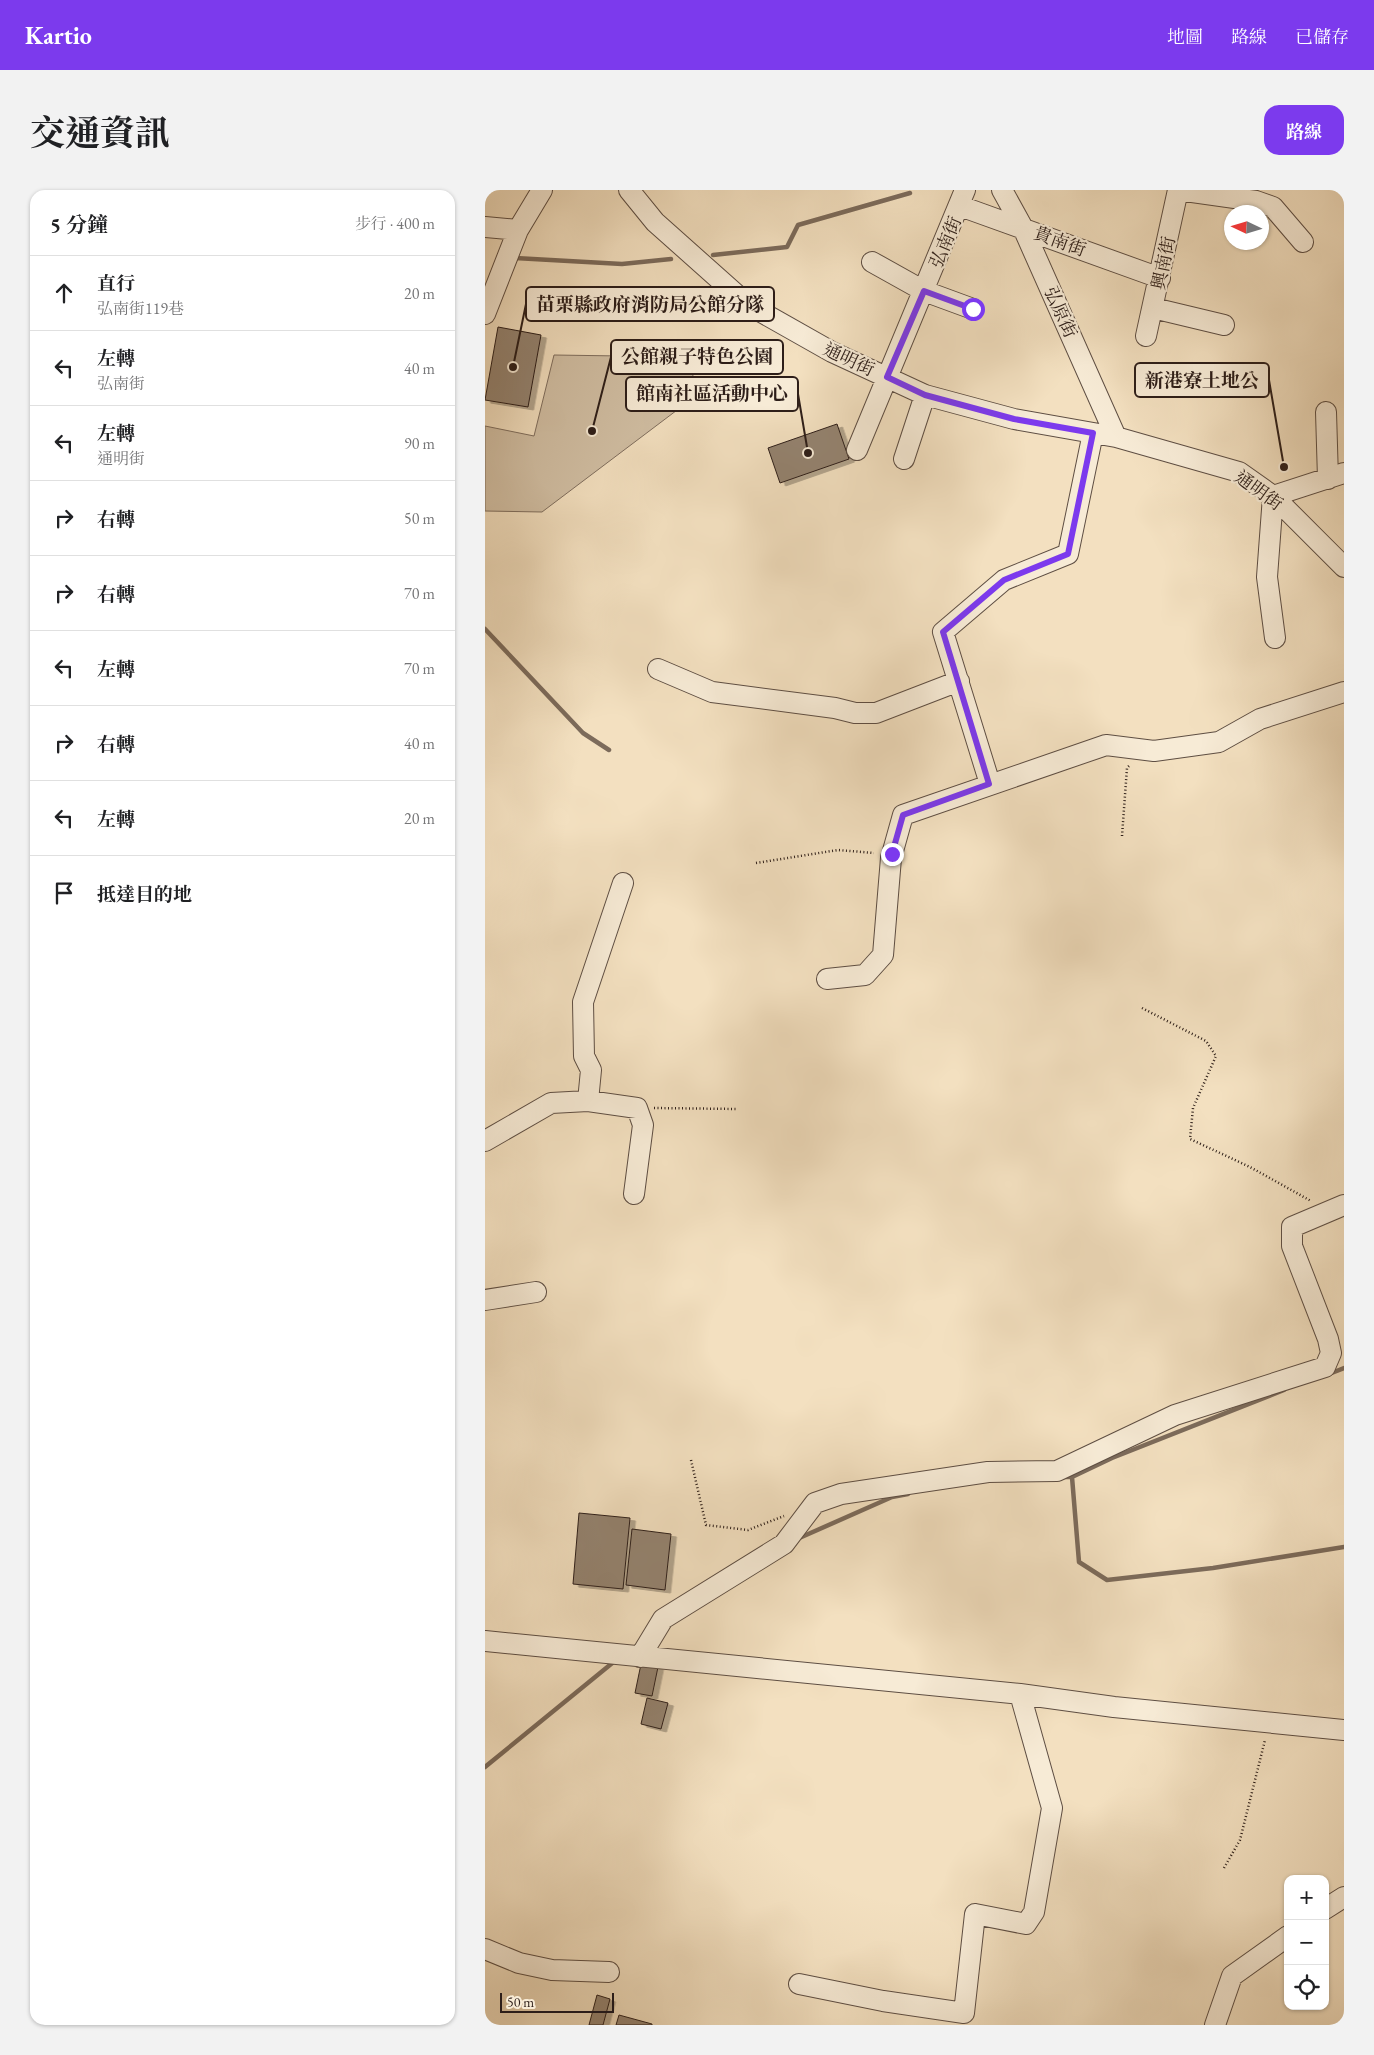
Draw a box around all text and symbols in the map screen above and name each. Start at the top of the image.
text: Kartio [25,20,92,51]
text: 地圖 [1167,25,1203,48]
text: 路線 [1231,25,1267,48]
text: 已儲存 [1295,25,1349,48]
button: 路線 [1264,105,1344,155]
text: 交通資訊 [30,110,170,155]
north arrow [1224,205,1269,250]
text: 5 分鐘 [50,211,108,238]
text: 步行 · 400 m [355,213,435,234]
street label: 弘南街 [924,213,966,271]
street label: 貴南街 [1031,221,1089,261]
street label: 興南街 [1146,234,1180,292]
text: 直行 [97,271,135,296]
icon: ahead [50,279,78,307]
text: 20 m [404,283,435,304]
street label: 弘原街 [1040,283,1082,341]
callout: 苗栗縣政府消防局公館分隊 [526,287,774,321]
text: 苗栗縣政府消防局公館分隊 [536,292,764,317]
text: 弘南街119巷 [97,298,184,319]
route start [962,298,985,321]
street label: 通明街 [820,337,878,381]
callout: 公館親子特色公園 [611,340,783,374]
text: 公館親子特色公園 [621,344,773,369]
text: 左轉 [97,346,135,371]
icon: left [50,354,78,382]
text: 40 m [404,358,435,379]
callout: 新港寮土地公 [1135,363,1269,397]
text: 新港寮土地公 [1145,368,1259,393]
text: 弘南街 [97,373,145,394]
callout: 館南社區活動中心 [626,377,798,411]
text: 館南社區活動中心 [636,381,788,406]
text: 左轉 [97,421,135,446]
icon: left [50,429,78,457]
text: 90 m [404,433,435,454]
text: 通明街 [97,448,145,469]
street label: 通明街 [1230,465,1288,515]
icon: right [50,504,78,532]
text: 右轉 [97,507,135,532]
text: 50 m [404,508,435,529]
icon: right [50,579,78,607]
text: 右轉 [97,582,135,607]
text: 70 m [404,583,435,604]
icon: left [50,654,78,682]
text: 左轉 [97,657,135,682]
text: 70 m [404,658,435,679]
icon: right [50,729,78,757]
text: 右轉 [97,732,135,757]
text: 40 m [404,733,435,754]
icon: left [50,804,78,832]
text: 左轉 [97,807,135,832]
text: 20 m [404,808,435,829]
route end [881,843,904,866]
icon: arrive [50,879,78,907]
text: 抵達目的地 [97,882,192,907]
map controls [1284,1875,1329,2010]
button: + [1284,1875,1329,1920]
button: − [1284,1920,1329,1965]
button: locate [1284,1965,1329,2010]
scale bar [500,1990,614,2013]
text: 50 m [507,1993,534,2011]

